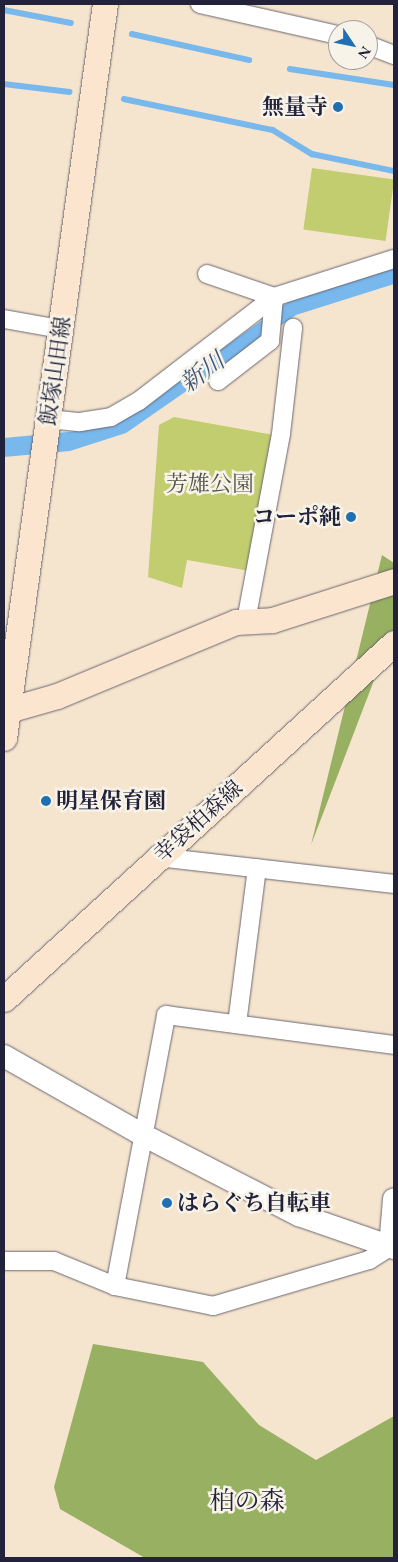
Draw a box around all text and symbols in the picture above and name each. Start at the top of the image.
north arrow [328,20,378,70]
text: N [354,43,375,63]
place label: 無量寺 [262,94,328,120]
marker: 無量寺 [332,101,344,113]
street label: 飯塚山田線 [34,315,76,427]
water label: 新川 [174,346,230,398]
park label: 芳雄公園 [166,471,254,497]
place label: コーポ純 [253,504,341,530]
marker: コーポ純 [345,511,357,523]
street label: 幸袋柏森線 [148,774,248,868]
place label: 明星保育園 [56,788,166,814]
marker: 明星保育園 [40,795,52,807]
place label: はらぐち自転車 [177,1190,331,1216]
marker: はらぐち自転車 [161,1197,173,1209]
district label: 柏の森 [210,1485,284,1515]

